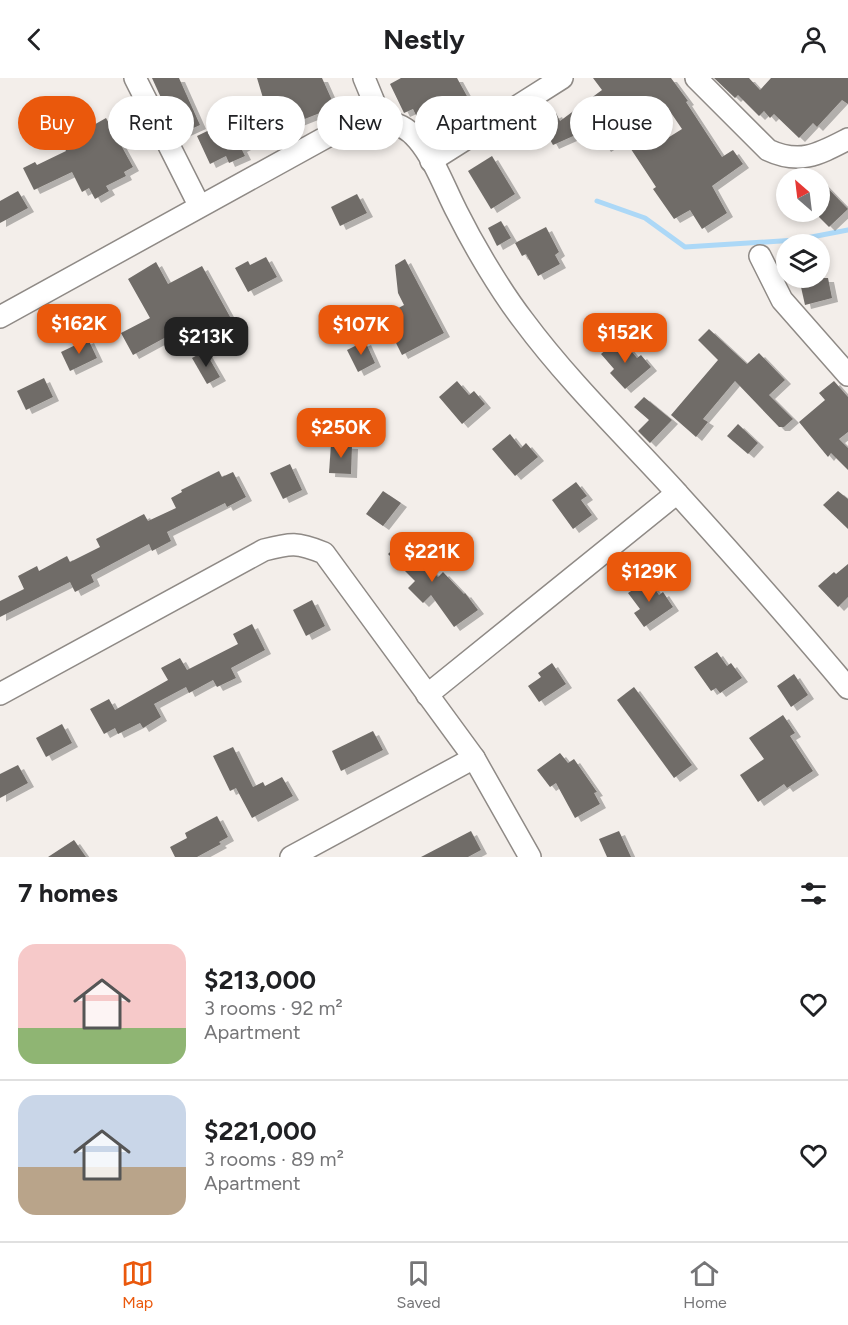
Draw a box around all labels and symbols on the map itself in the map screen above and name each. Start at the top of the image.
north arrow [776,168,830,222]
pin: $162K [37,304,121,355]
pin: $107K [319,305,403,356]
pin: $152K [583,313,667,364]
pin: $213K [164,317,248,368]
pin: $250K [299,408,383,459]
pin: $221K [390,532,474,583]
pin: $129K [607,552,691,603]

